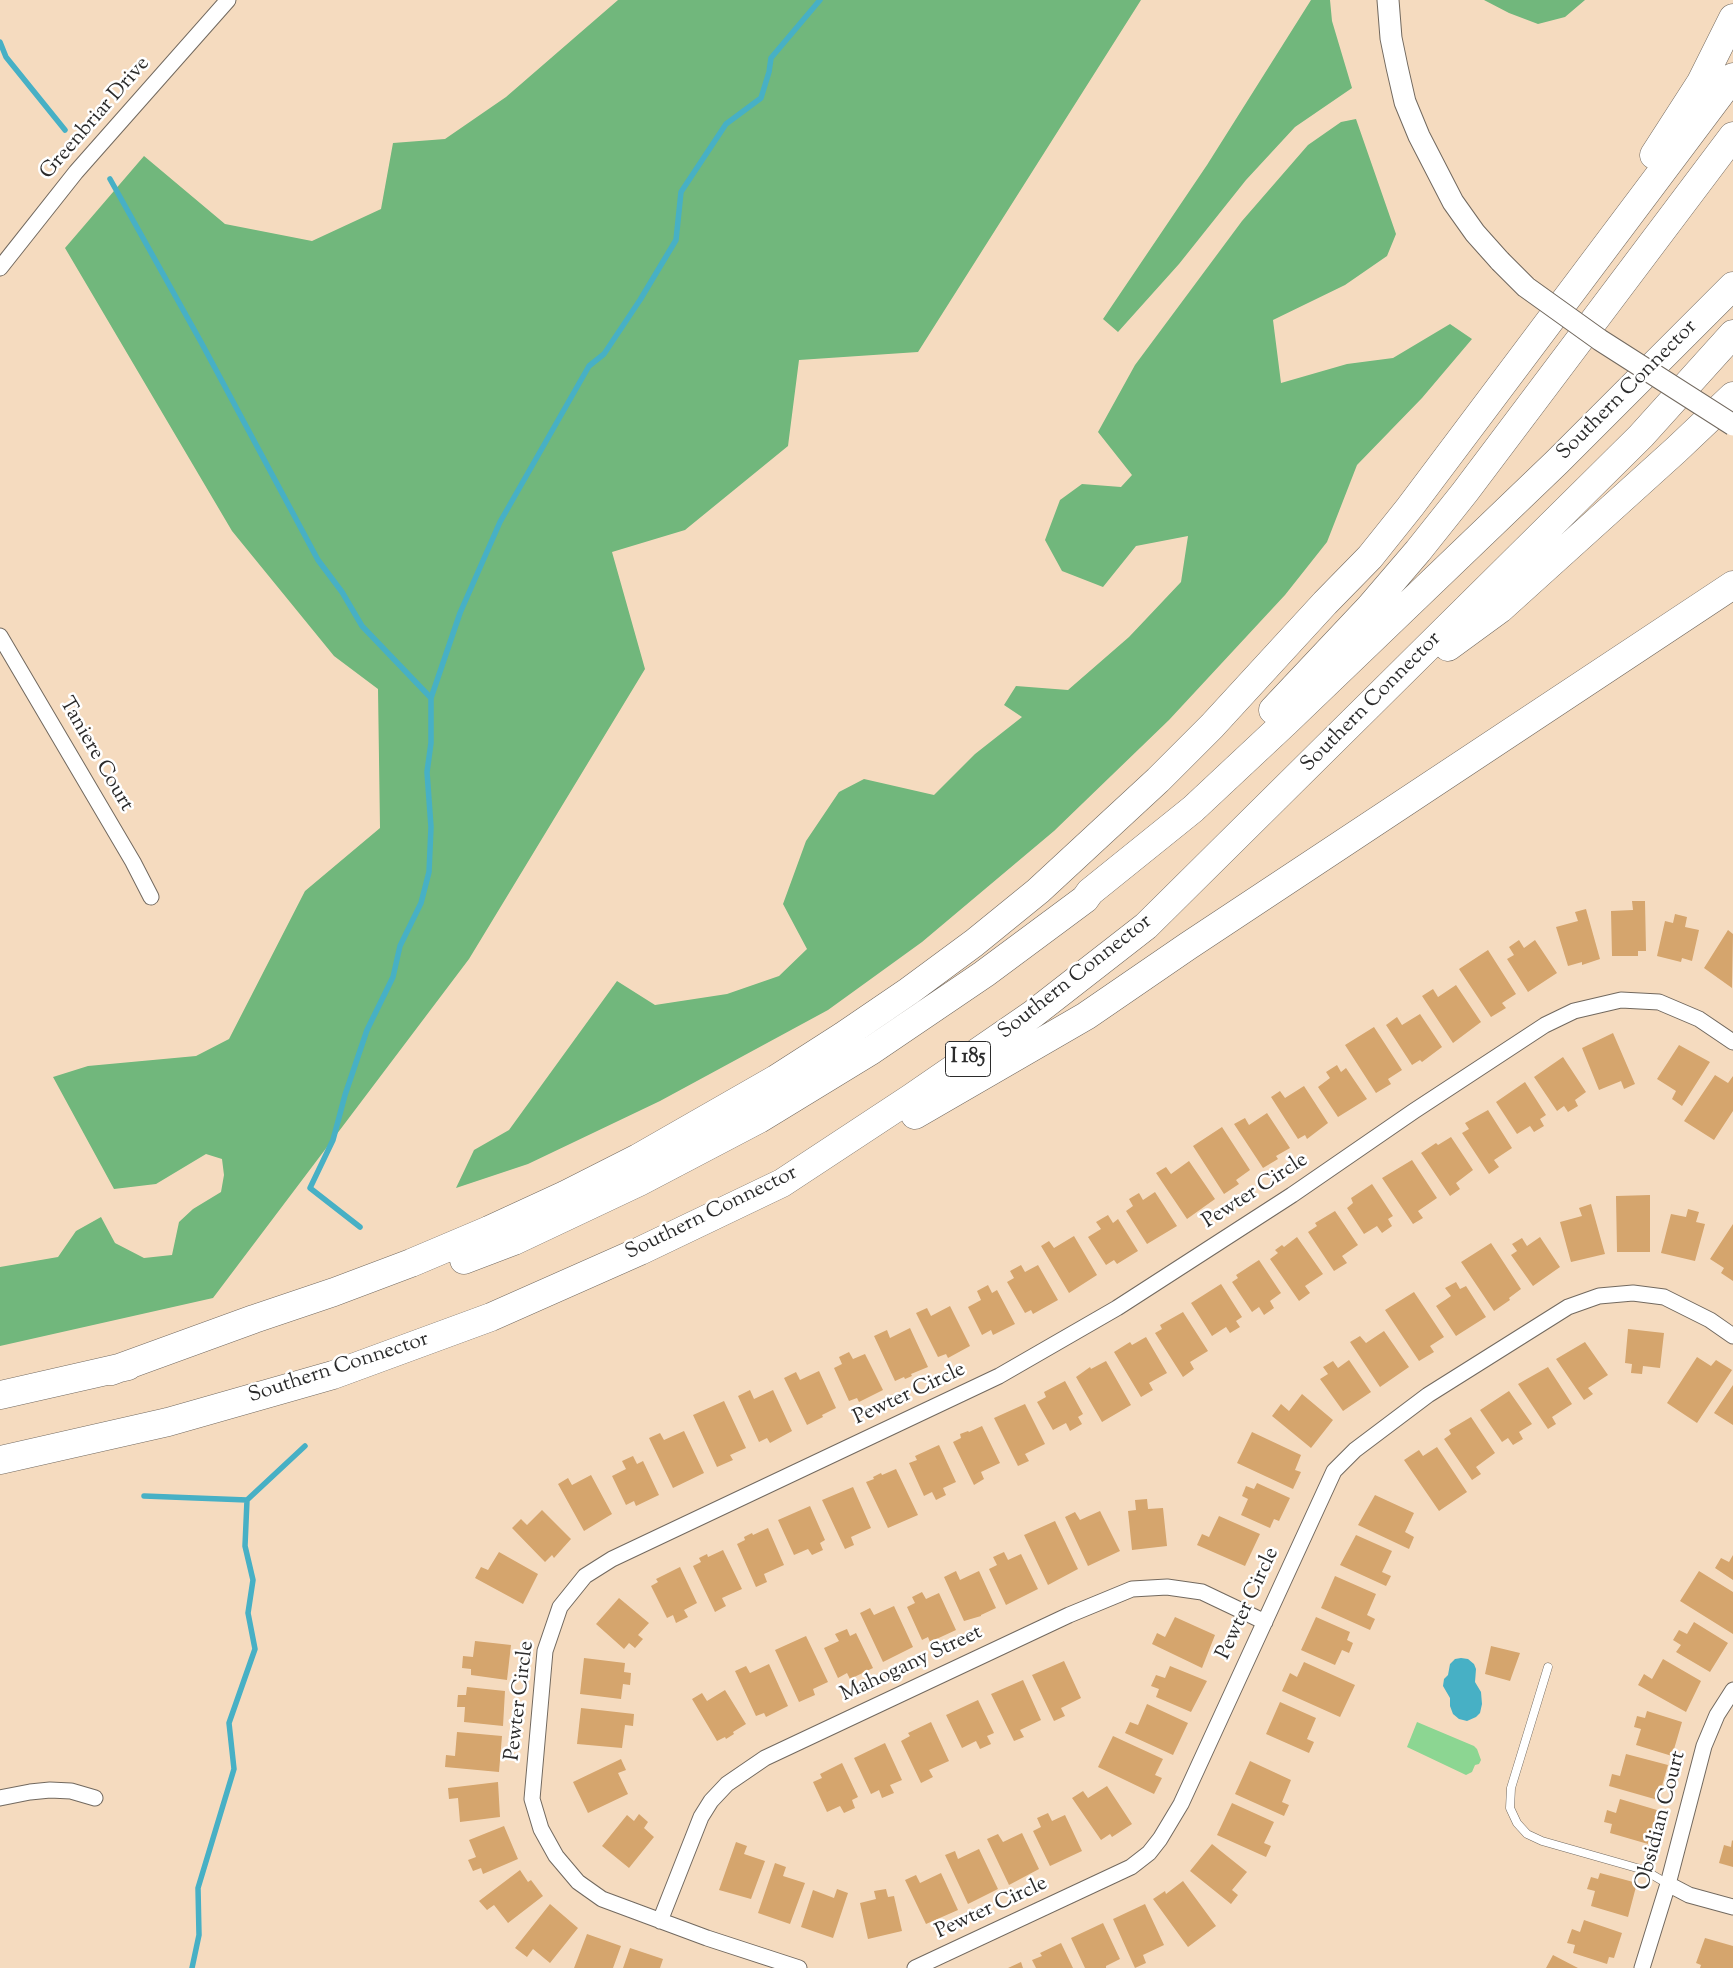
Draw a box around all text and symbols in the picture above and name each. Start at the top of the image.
street label: Greenbriar Drive [36,52,156,186]
street label: Southern Connector [1553,316,1703,466]
street label: Southern Connector [1297,628,1447,778]
street label: Taniere Court [52,693,138,817]
street label: Southern Connector [994,910,1158,1046]
road number: I 185 [946,1042,990,1076]
street label: Pewter Circle [1199,1149,1313,1235]
street label: Southern Connector [622,1161,802,1267]
street label: Southern Connector [246,1328,432,1410]
street label: Pewter Circle [850,1358,970,1432]
street label: Pewter Circle [1212,1544,1286,1664]
street label: Mahogany Street [837,1621,987,1709]
street label: Pewter Circle [501,1640,541,1762]
street label: Obsidian Court [1631,1749,1693,1893]
street label: Pewter Circle [932,1872,1052,1946]

